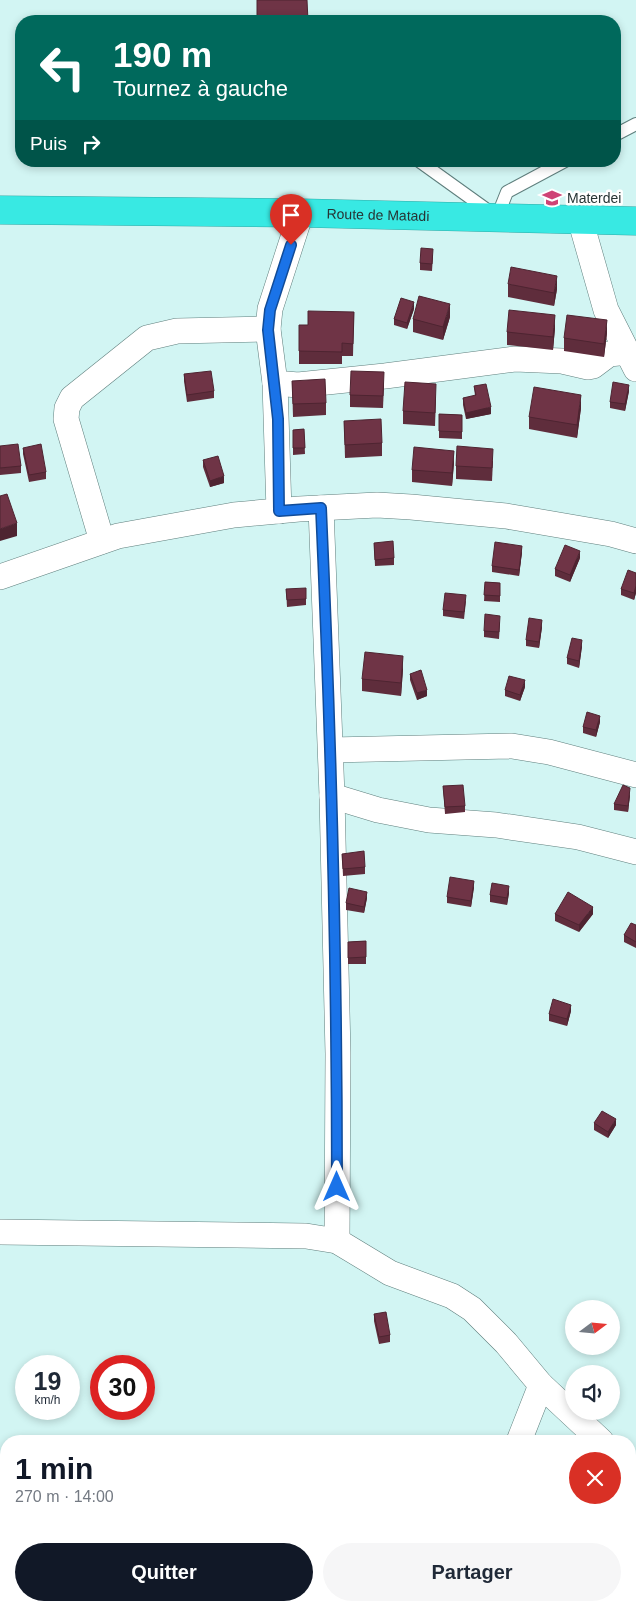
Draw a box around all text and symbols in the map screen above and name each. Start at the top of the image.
icon: left [30,35,95,100]
text: 190 m [113,35,212,74]
text: Tournez à gauche [113,76,288,101]
icon: right [77,130,105,158]
text: Puis [30,133,67,154]
school or university icon: Materdei [541,187,563,209]
place label: Materdei [567,190,621,206]
pin [270,194,312,245]
icon: arrive [277,201,305,229]
street label: Route de Matadi [326,206,430,224]
position arrow [310,1160,362,1212]
north arrow [565,1300,620,1355]
map controls [565,1300,620,1420]
speed limit sign: 30 [90,1355,155,1420]
button: sound [565,1365,620,1420]
text: 19 [34,1367,61,1395]
text: km/h [34,1393,61,1407]
text: 1 min [15,1452,93,1485]
button: close [569,1452,621,1504]
text: 270 m · 14:00 [15,1488,114,1505]
button: Quitter [15,1543,313,1601]
button: Partager [323,1543,621,1601]

